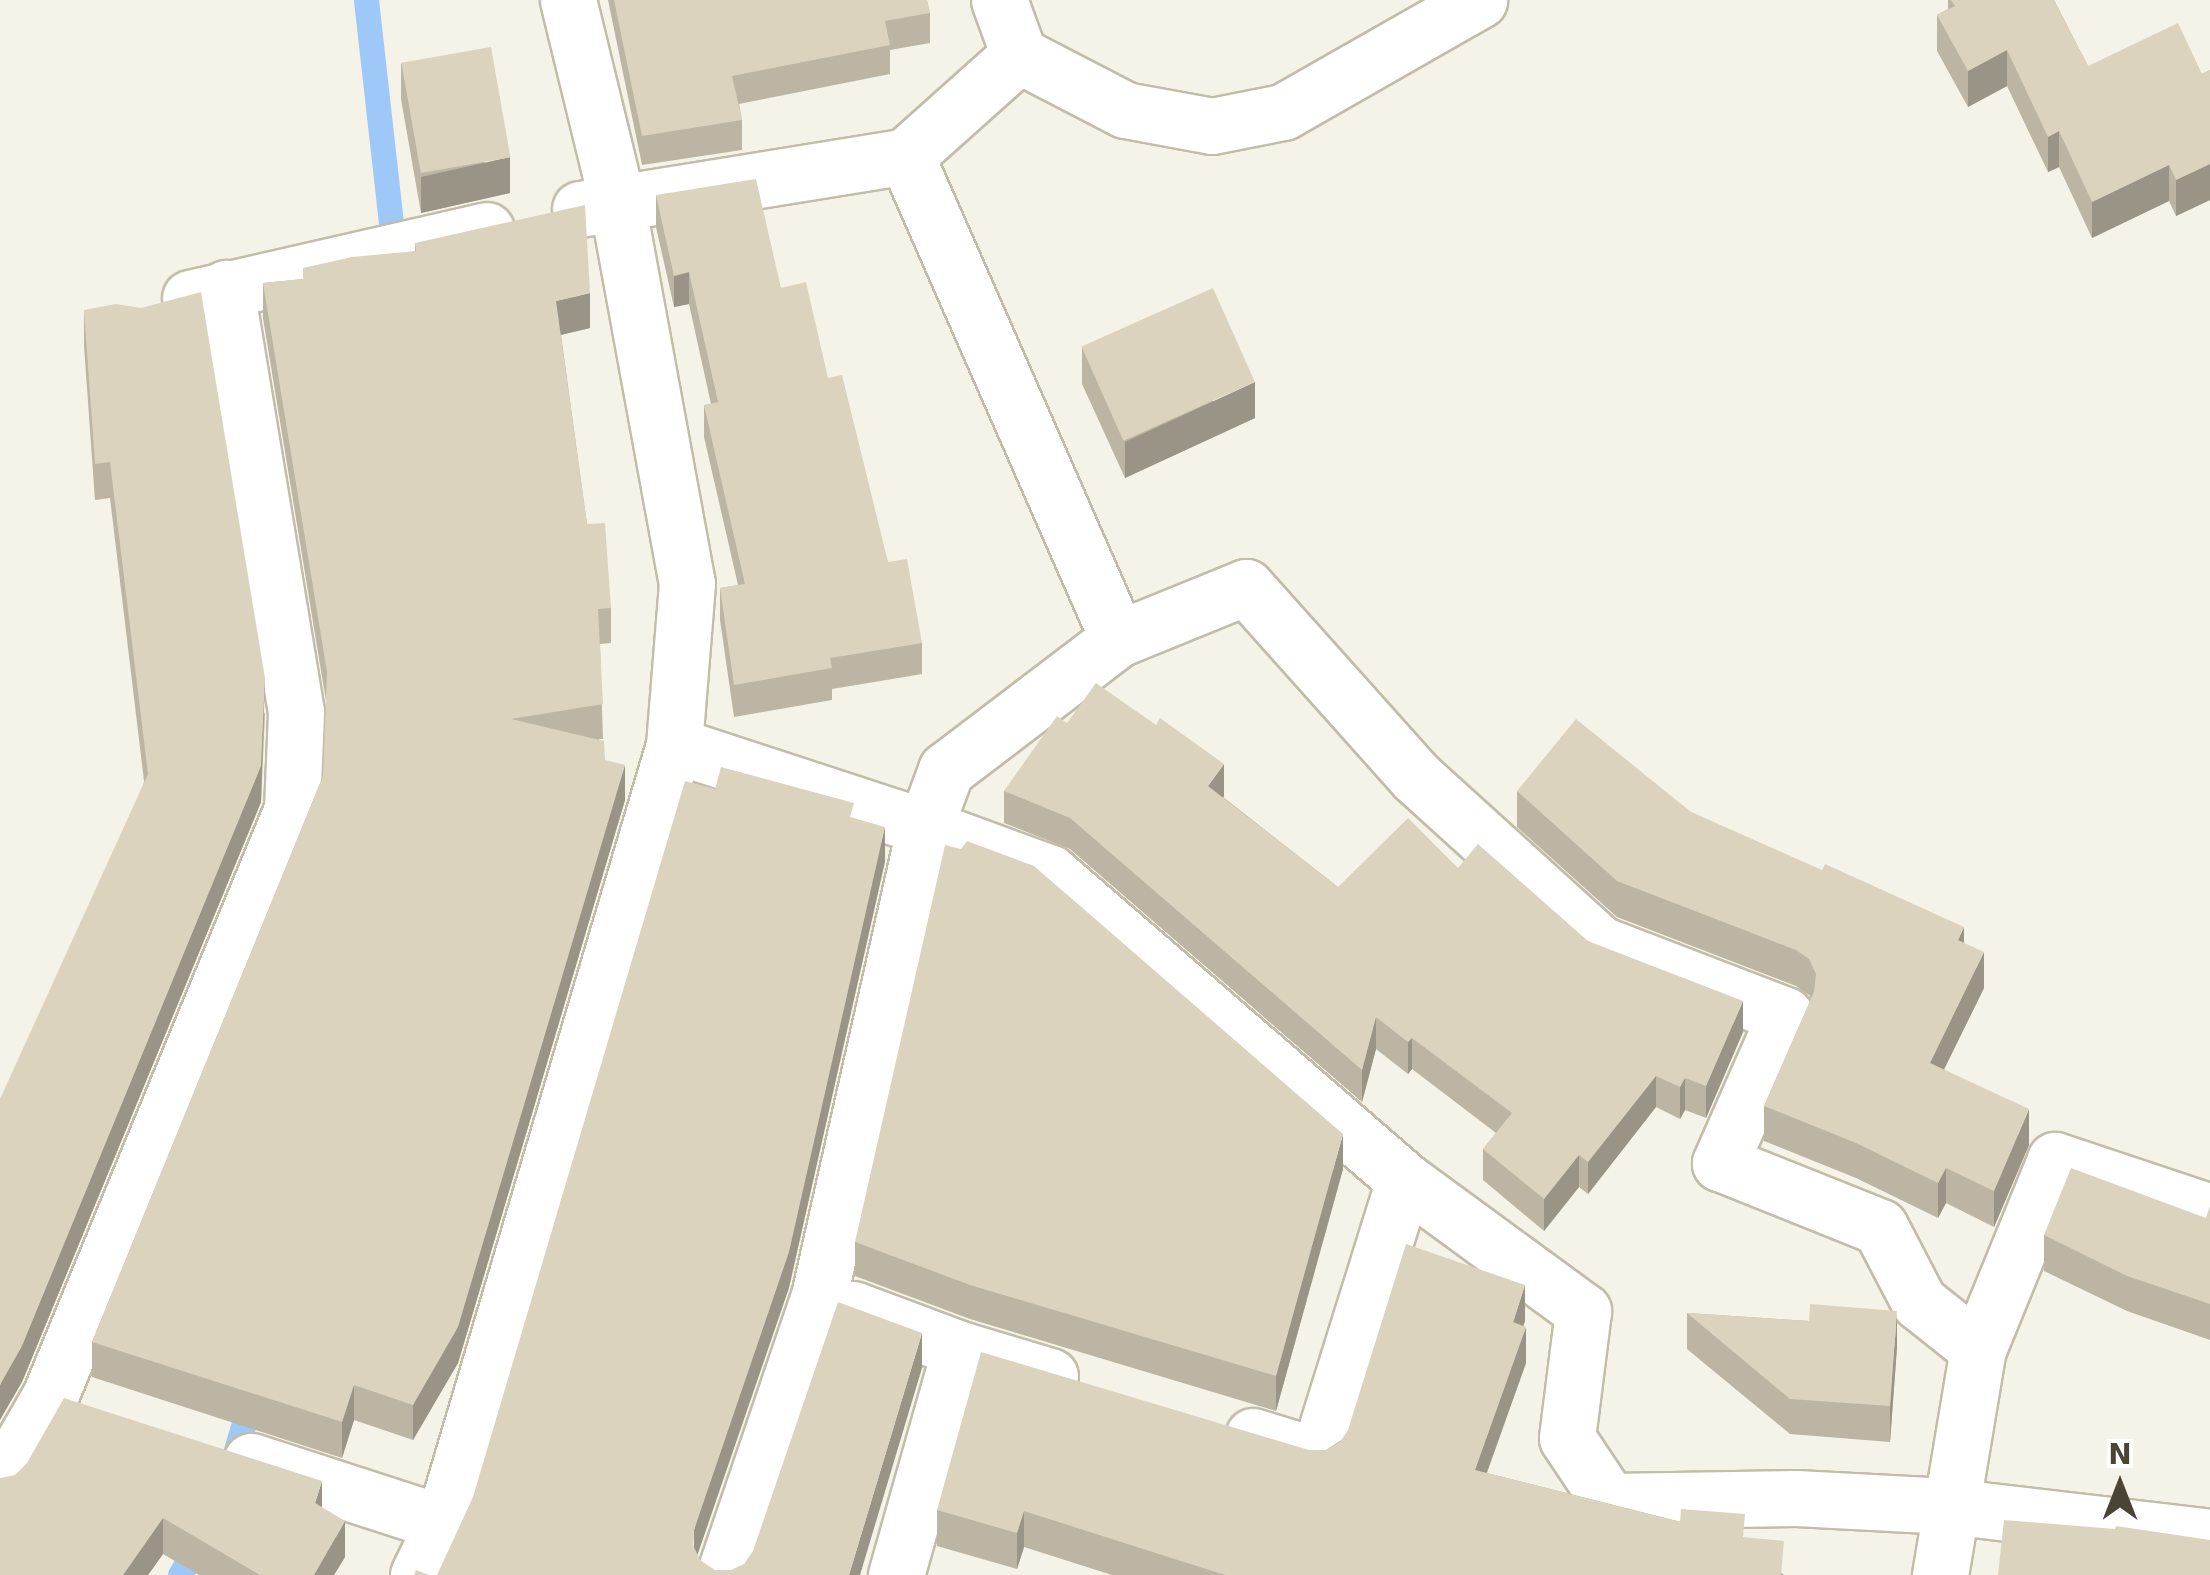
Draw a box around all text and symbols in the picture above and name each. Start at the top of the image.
north arrow [2070,1435,2170,1535]
text: N [2108,1438,2132,1471]

